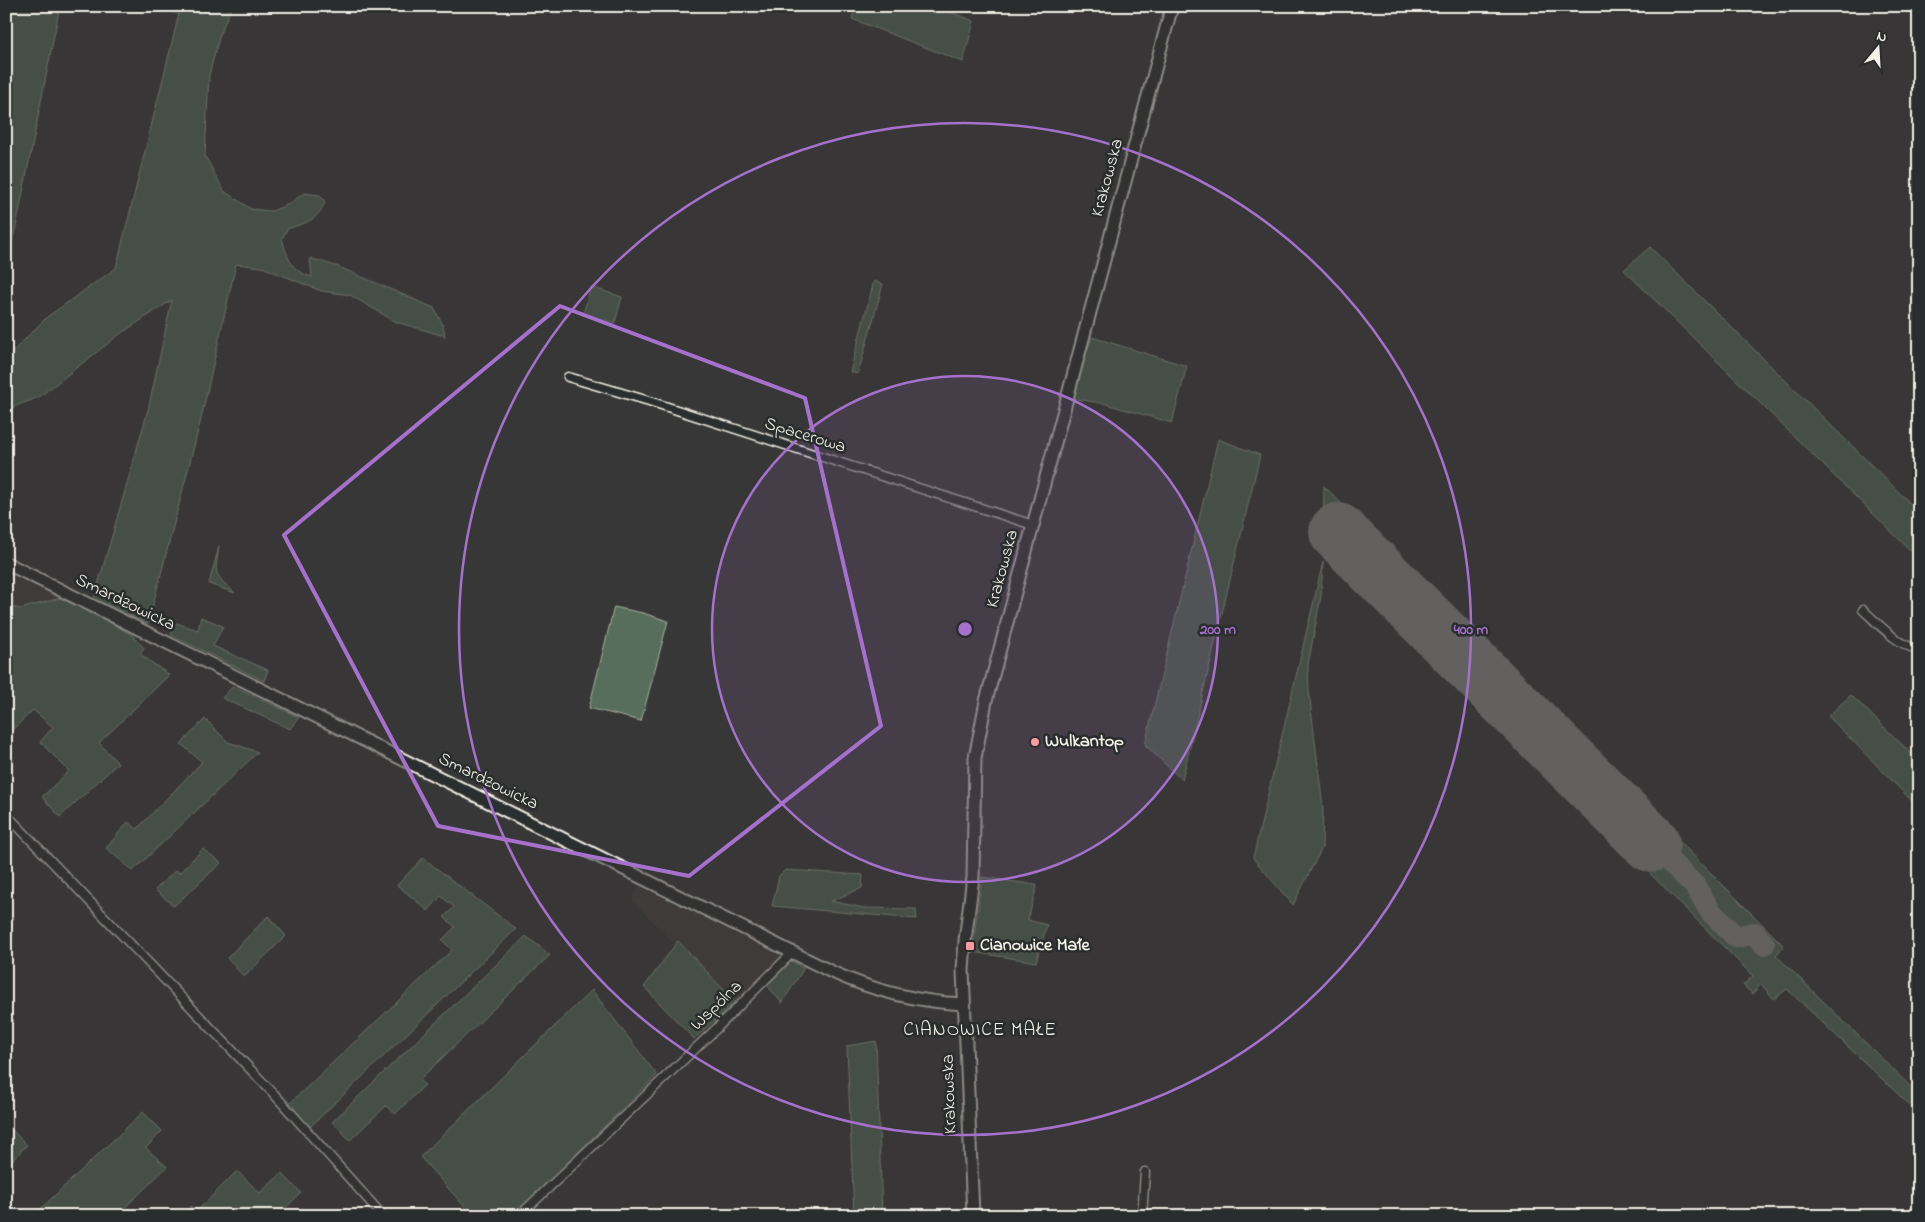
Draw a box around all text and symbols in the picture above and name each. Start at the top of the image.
north arrow [1852,22,1902,72]
text: N [1874,26,1889,49]
street label: Krakowska [1085,136,1131,220]
street label: Spacerowa [761,411,849,461]
street label: Krakowska [980,527,1026,611]
street label: Smardzowicka [71,568,179,638]
text: 200 m [1199,619,1236,641]
text: 400 m [1453,619,1489,641]
centre of rings [956,620,974,638]
place label: Wulkantop [1045,729,1124,755]
marker: Wulkantop [1029,736,1041,748]
street label: Smardzowicka [434,747,542,817]
place label: Cianowice Małe [980,933,1090,959]
marker: Cianowice Małe [964,940,976,952]
street label: Wspólna [685,975,749,1037]
district label: CIANOWICE MAŁE [903,1017,1057,1044]
street label: Krakowska [936,1054,964,1134]

